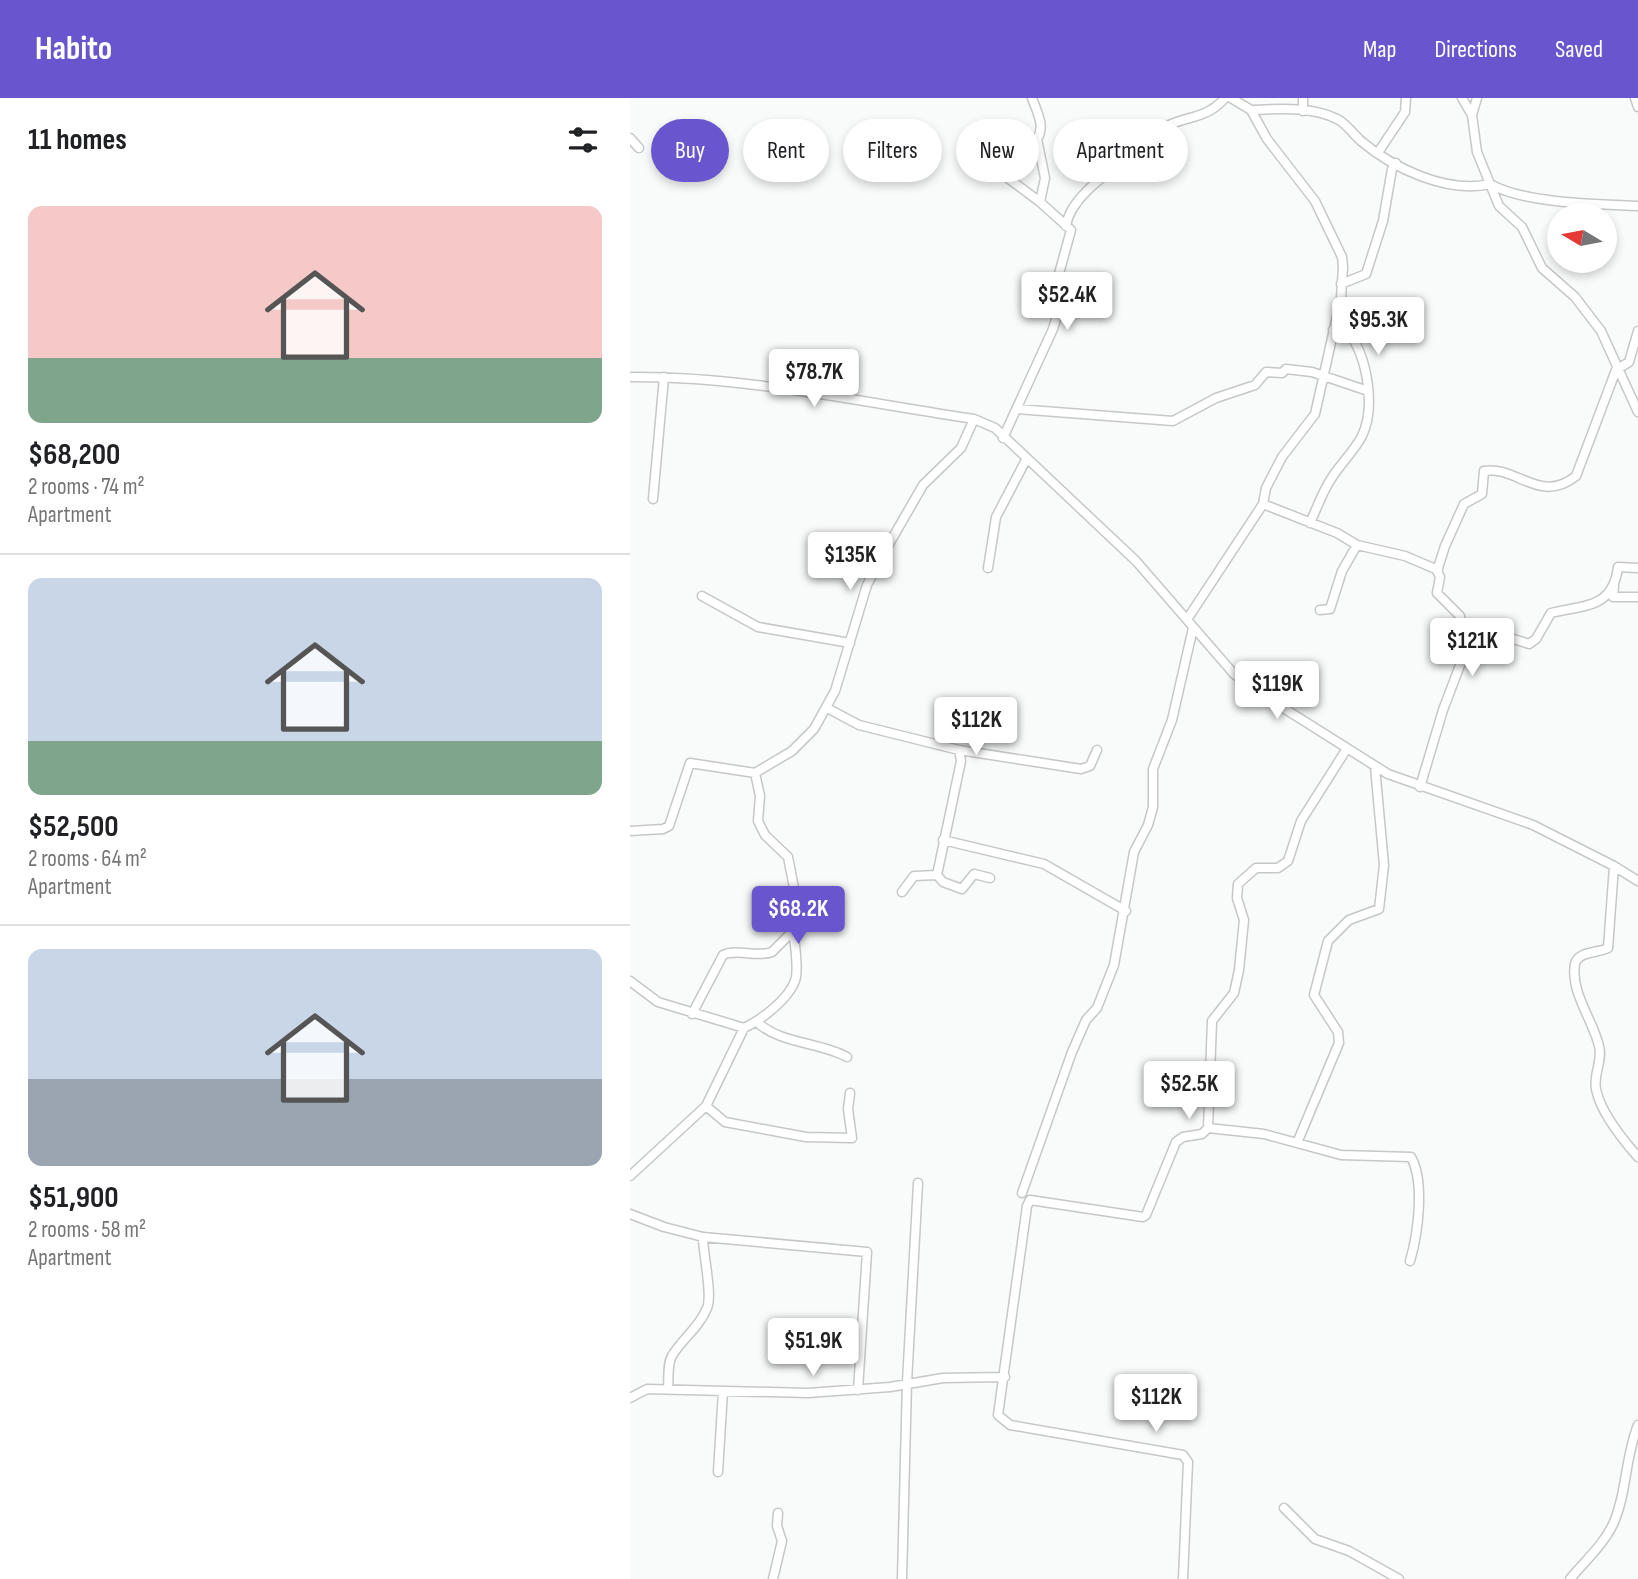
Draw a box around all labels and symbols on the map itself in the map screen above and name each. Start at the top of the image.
north arrow [1547,203,1617,273]
pin: $52.4K [1010,272,1124,332]
pin: $95.3K [1321,298,1435,357]
pin: $78.7K [757,350,871,409]
pin: $135K [801,532,899,592]
pin: $121K [1423,618,1521,678]
pin: $119K [1228,662,1326,721]
pin: $112K [927,698,1025,757]
pin: $68.2K [741,886,855,946]
pin: $52.5K [1132,1062,1246,1121]
pin: $51.9K [756,1318,870,1378]
pin: $112K [1107,1374,1205,1434]

